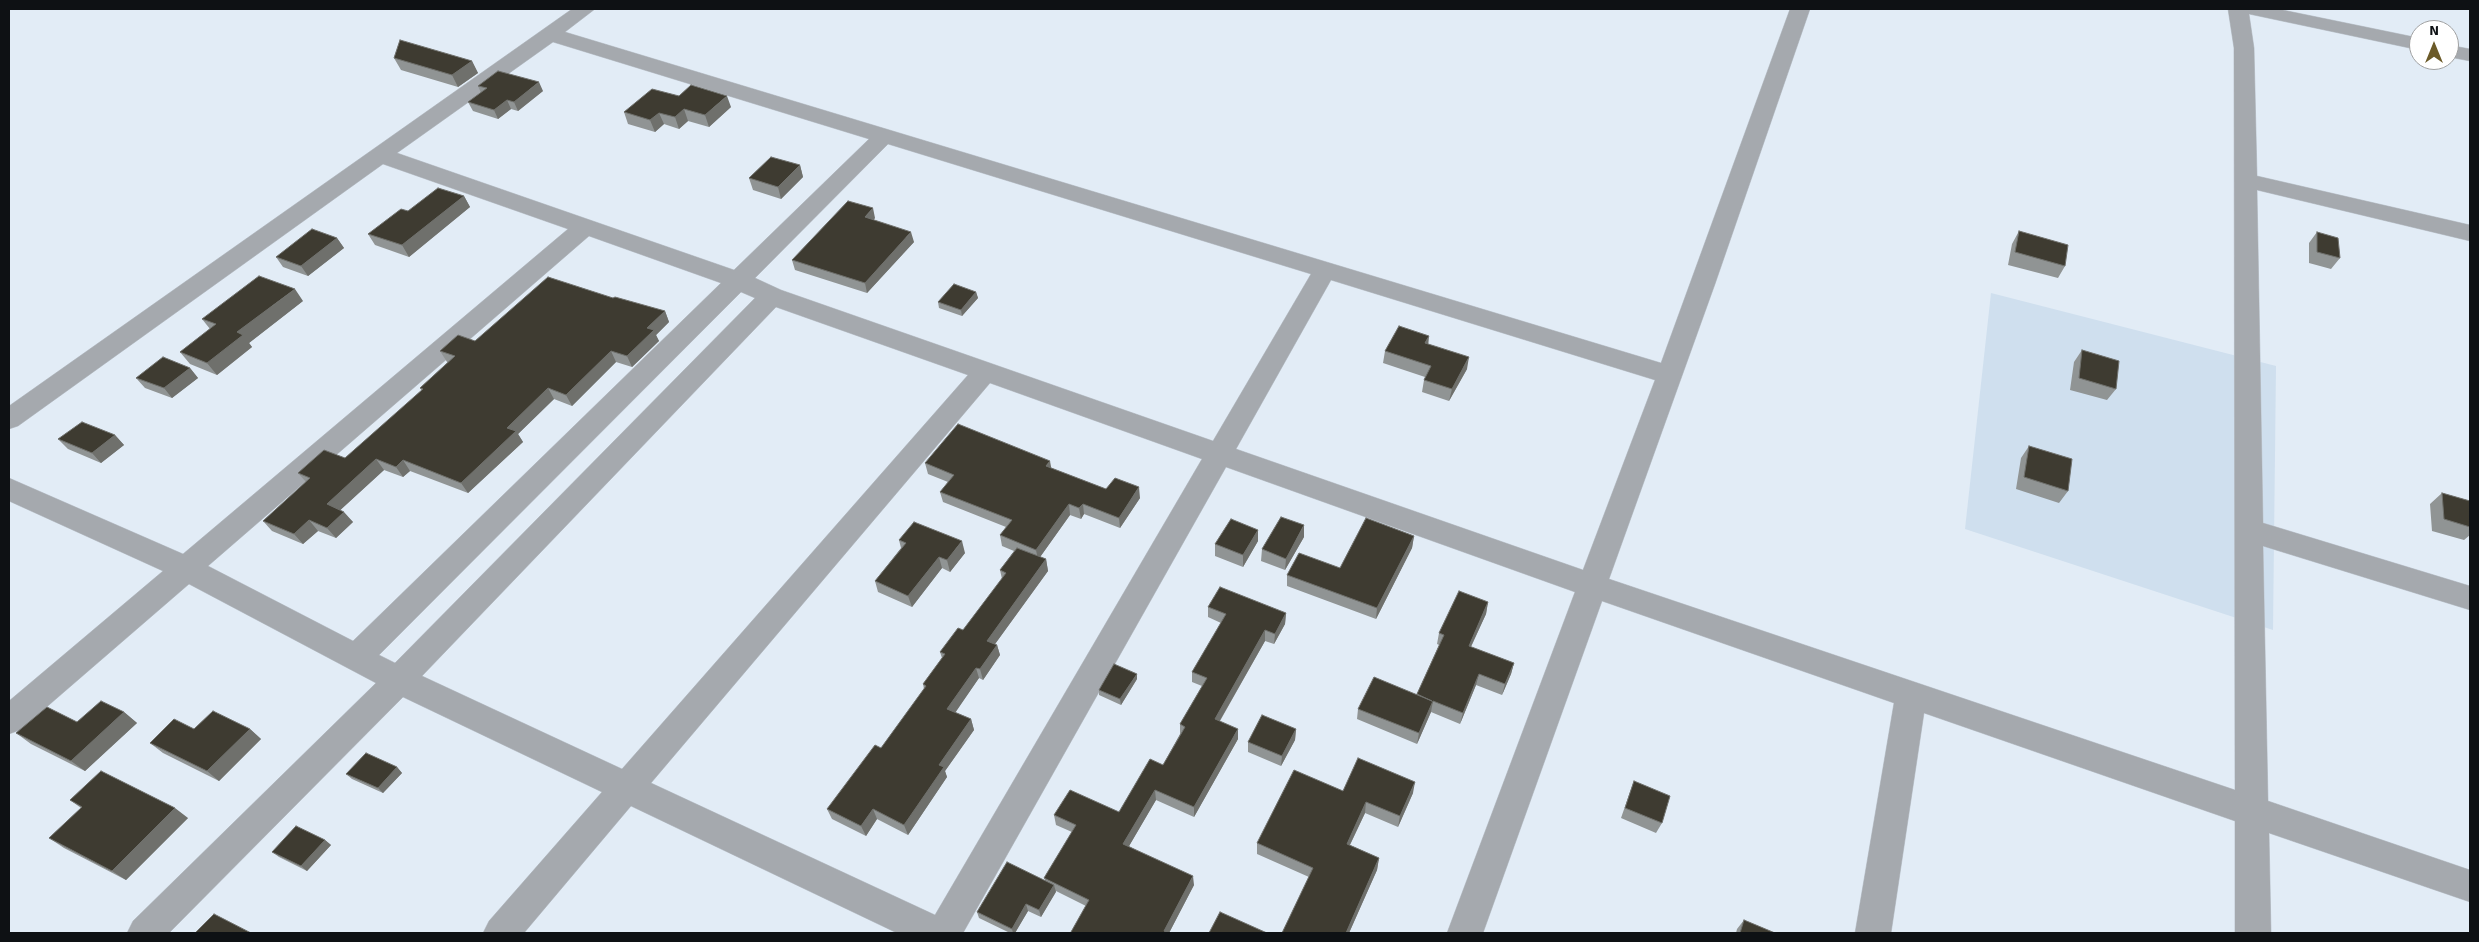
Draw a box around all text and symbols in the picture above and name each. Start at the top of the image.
north arrow [2409,20,2459,70]
text: N [2429,22,2439,39]

